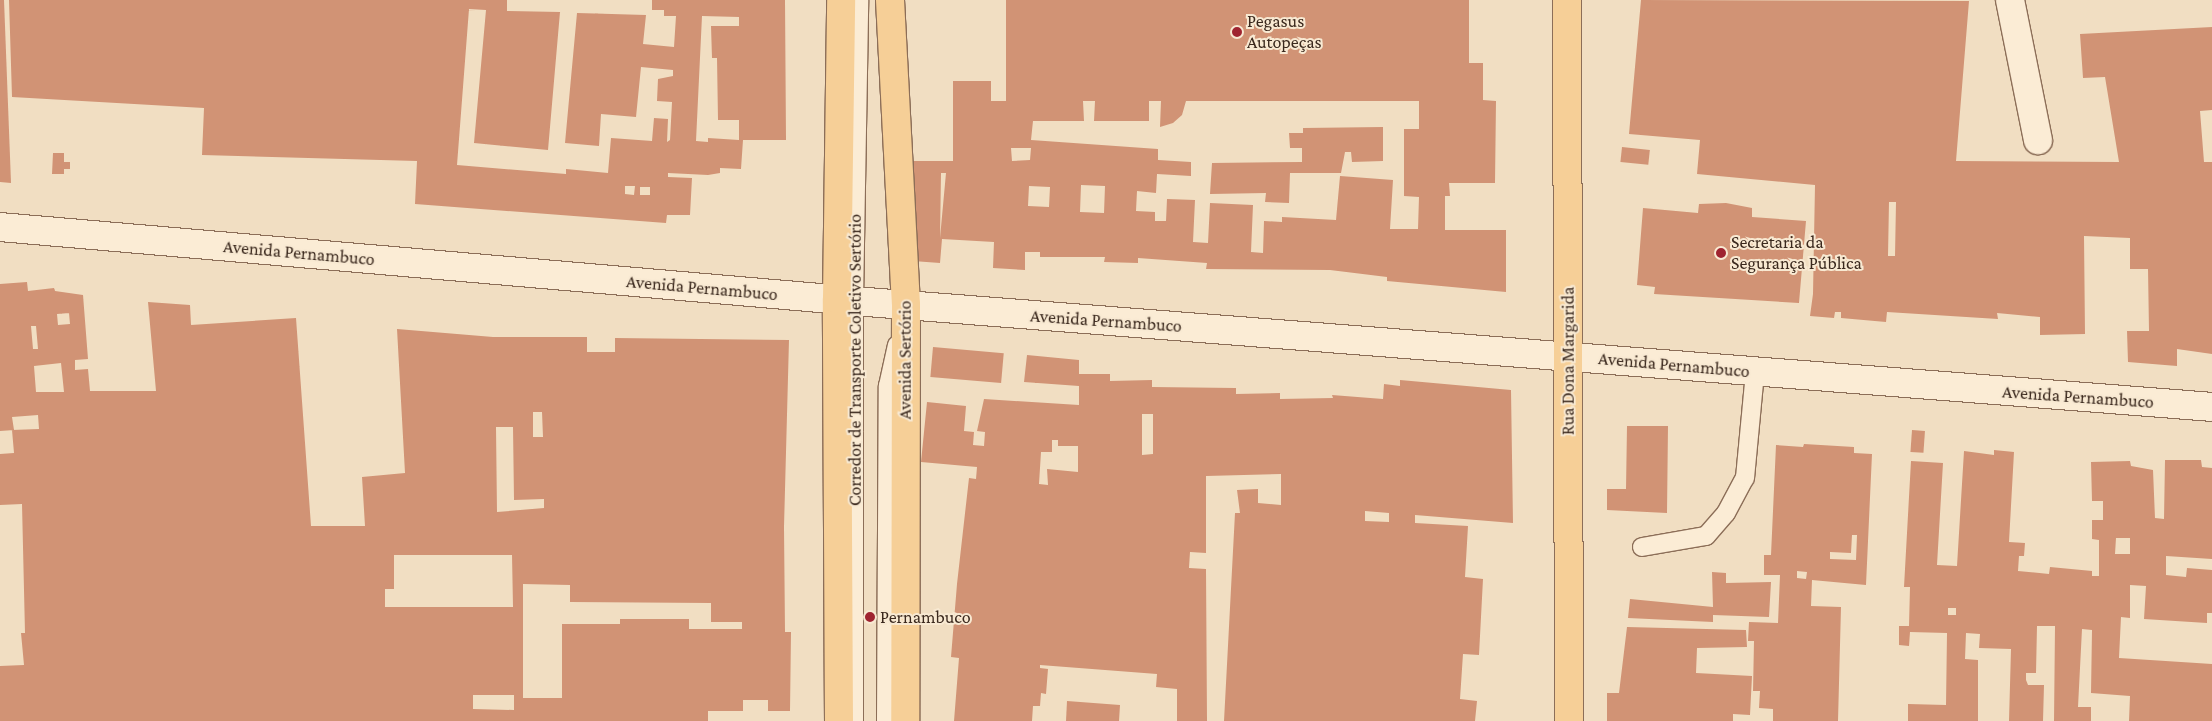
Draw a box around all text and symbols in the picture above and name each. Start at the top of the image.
place label: Pegasus Autopeças [1247,11,1322,54]
marker: Pegasus Autopeças [1231,26,1243,38]
street label: Corredor de Transporte Coletivo Sertório [844,214,866,506]
place label: Secretaria da Segurança Pública [1731,232,1862,274]
street label: Avenida Pernambuco [222,236,376,270]
marker: Secretaria da Segurança Pública [1715,247,1727,259]
street label: Avenida Pernambuco [625,271,779,305]
street label: Rua Dona Margarida [1557,287,1579,435]
street label: Avenida Sertório [894,301,916,419]
street label: Avenida Pernambuco [1029,305,1183,337]
street label: Avenida Pernambuco [1597,348,1751,382]
street label: Avenida Pernambuco [2001,381,2155,413]
place label: Pernambuco [880,606,971,628]
marker: Pernambuco [864,611,876,623]

